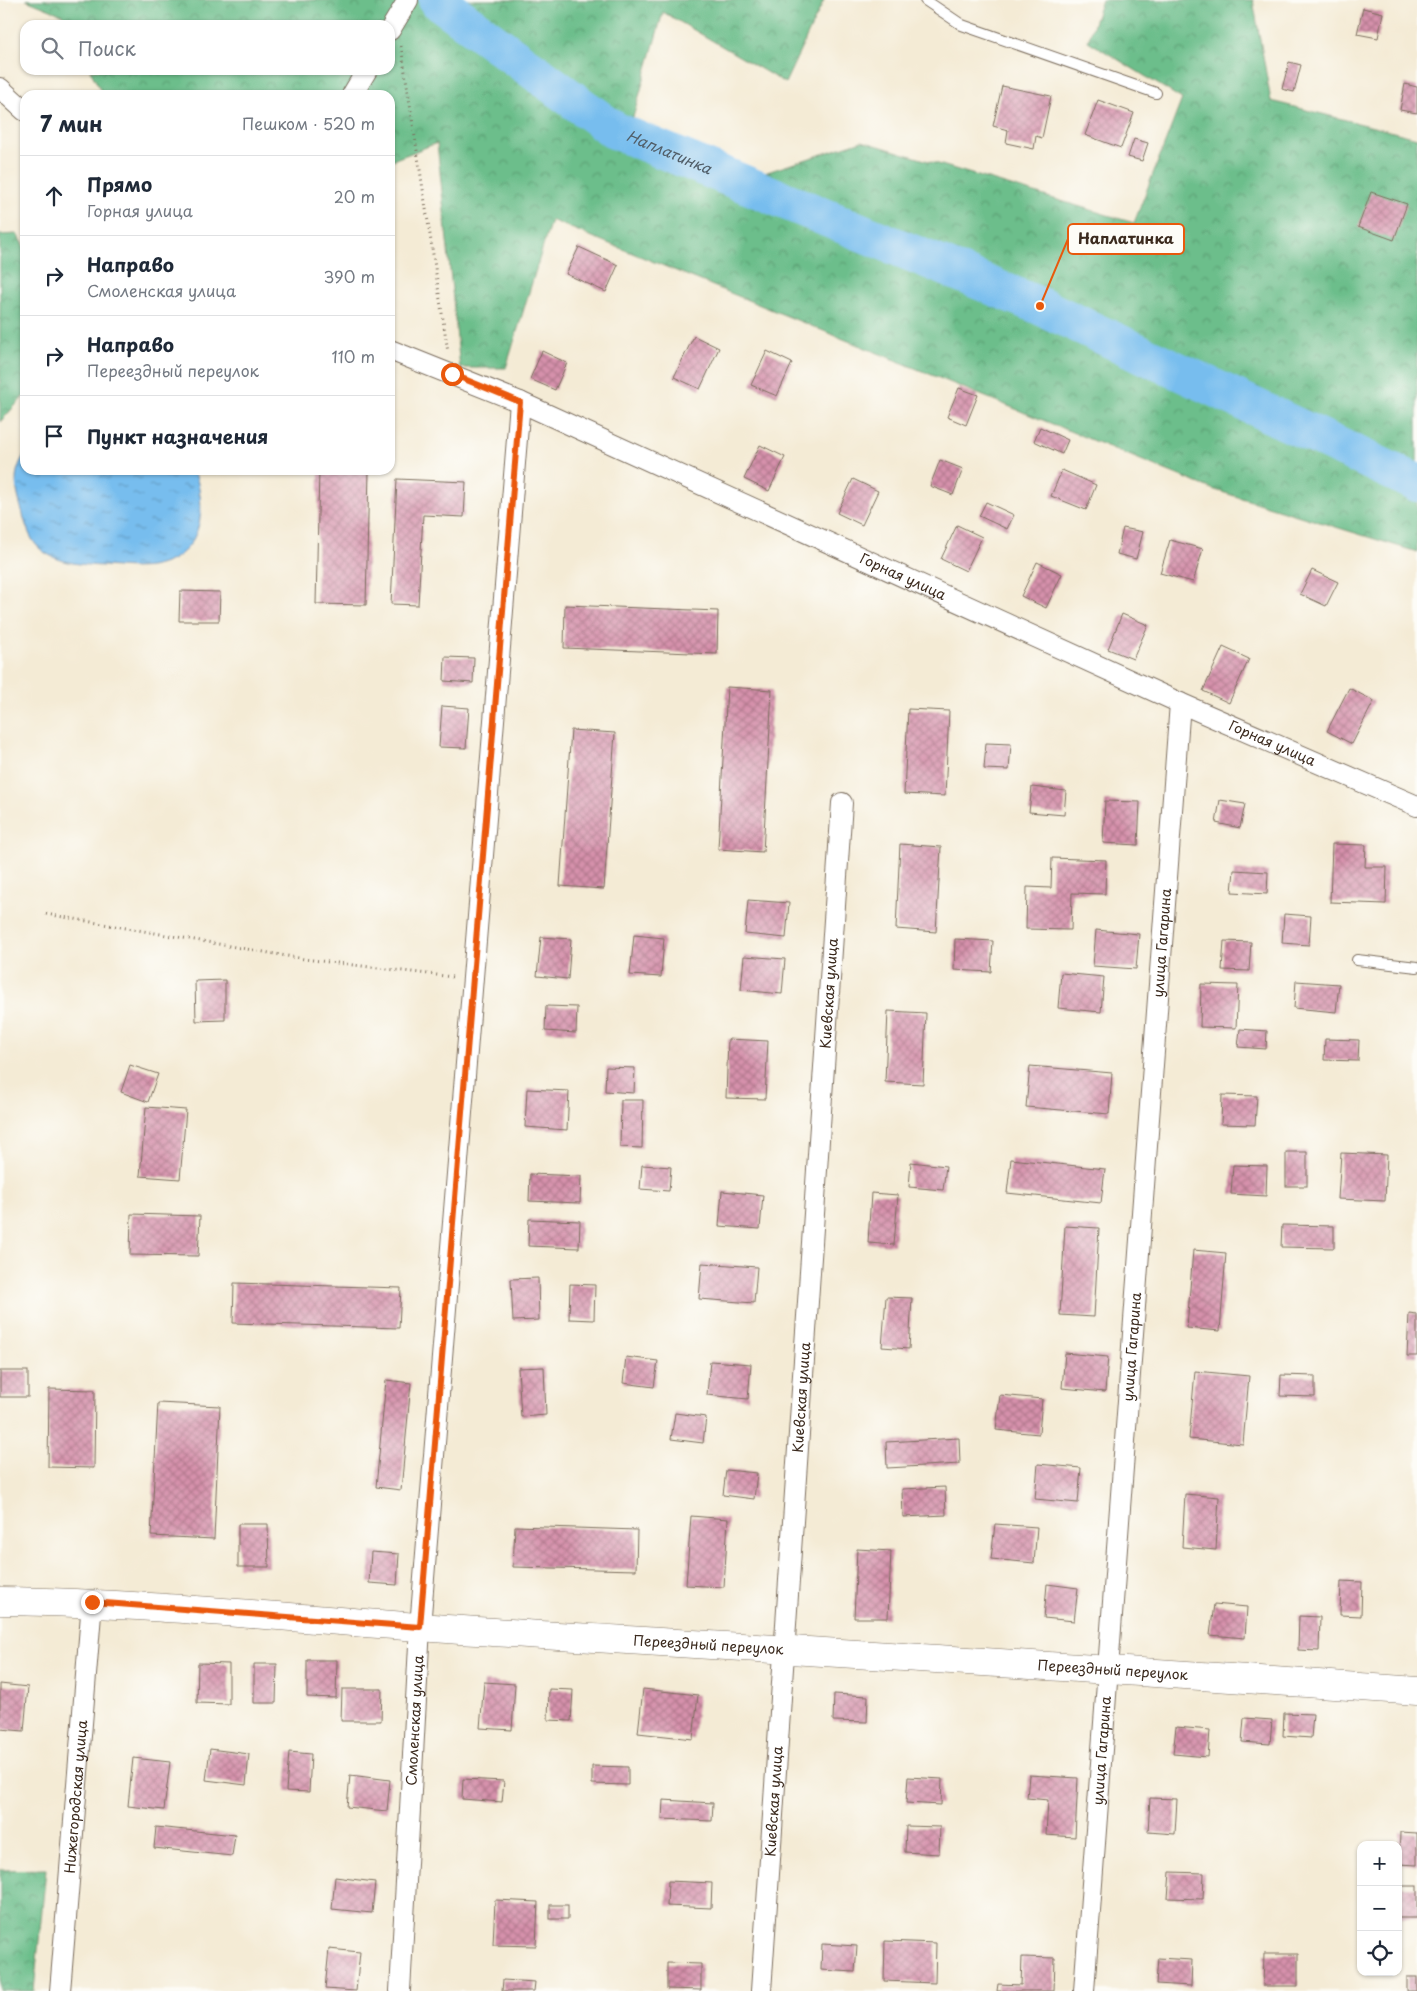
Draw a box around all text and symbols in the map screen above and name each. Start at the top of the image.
search box [20,20,395,75]
icon: search [38,34,66,62]
text: Поиск [78,34,136,62]
text: 7 мин [40,107,103,139]
text: Пешком · 520 m [242,111,375,135]
water label: Наплатинка [623,123,716,179]
text: Прямо [87,170,152,198]
icon: ahead [40,182,68,210]
text: 20 m [334,184,375,208]
text: Горная улица [87,198,193,222]
callout: Наплатинка [1068,224,1184,254]
text: Наплатинка [1078,226,1174,249]
text: Направо [87,250,174,278]
icon: right [40,262,68,290]
text: 390 m [324,264,375,288]
text: Смоленская улица [87,278,236,302]
text: Направо [87,330,174,358]
icon: right [40,342,68,370]
text: 110 m [332,344,375,368]
text: Переездный переулок [87,358,259,382]
route start [441,363,464,386]
icon: arrive [40,422,68,450]
text: Пункт назначения [87,422,268,450]
street label: Горная улица [857,547,950,605]
street label: Горная улица [1226,715,1319,771]
street label: улица Гагарина [1147,887,1176,998]
street label: Киевская улица [814,937,843,1049]
street label: улица Гагарина [1117,1291,1146,1402]
street label: Киевская улица [787,1341,815,1453]
route end [81,1591,104,1614]
street label: Переездный переулок [633,1629,785,1660]
street label: Смоленская улица [400,1654,428,1786]
street label: Переездный переулок [1037,1654,1189,1685]
street label: улица Гагарина [1087,1695,1116,1806]
street label: Нижегородская улица [59,1719,92,1874]
street label: Киевская улица [759,1745,788,1857]
map controls [1357,1841,1402,1976]
button: + [1357,1841,1402,1886]
button: − [1357,1886,1402,1931]
button: locate [1357,1931,1402,1976]

